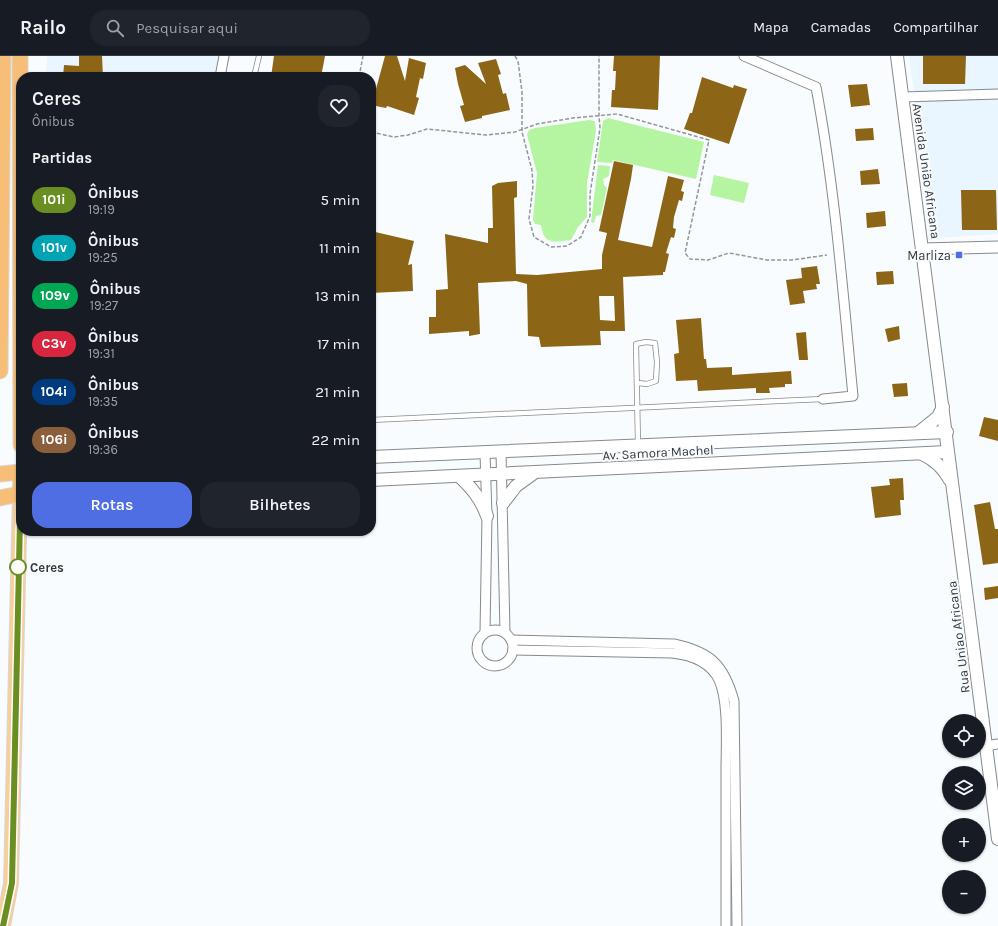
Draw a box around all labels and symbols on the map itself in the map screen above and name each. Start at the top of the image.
street label: Avenida União Africana [910,102,943,240]
place label: Marliza [907,248,951,263]
marker: Marliza [954,250,964,260]
street label: Av. Samora Machel [602,442,714,463]
marker: Ceres [9,558,27,576]
place label: Ceres [30,560,64,575]
street label: Rua Uniao Africana [944,580,973,694]

